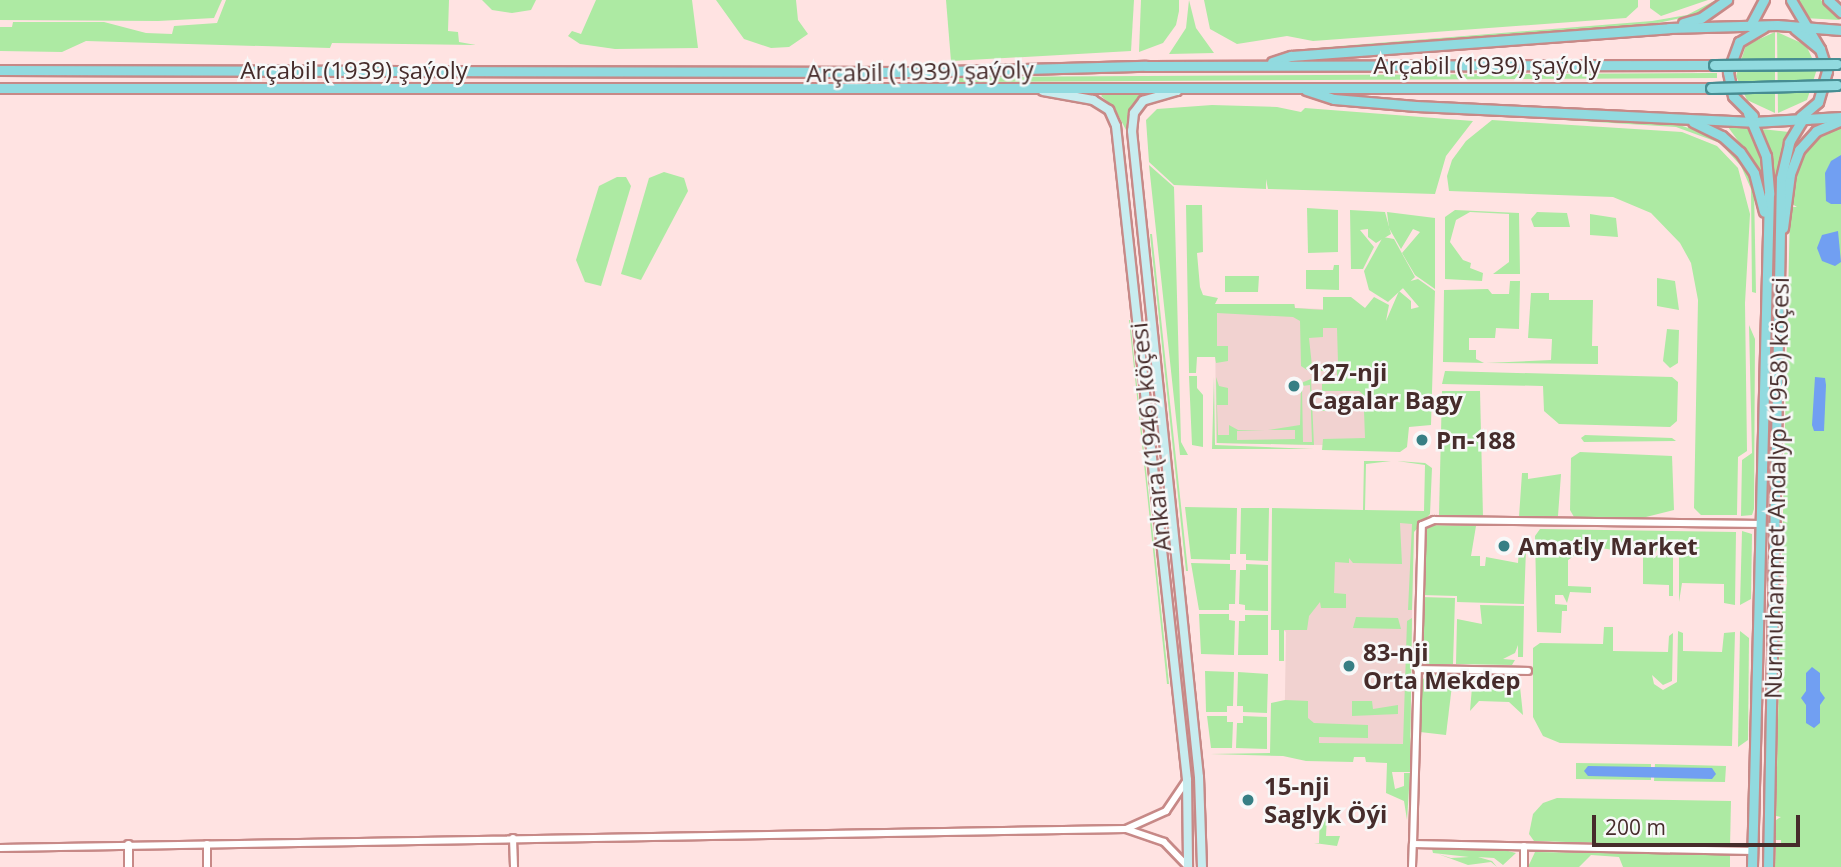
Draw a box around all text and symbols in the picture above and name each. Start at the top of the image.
street label: Arçabil (1939) şaýoly [1373,51,1601,79]
street label: Arçabil (1939) şaýoly [806,55,1034,87]
street label: Arçabil (1939) şaýoly [240,56,468,84]
street label: Nurmuhammet Andalyp (1958) köçesi [1758,277,1794,699]
street label: Ankara (1946) köçesi [1124,321,1176,553]
place label: 127-nji Cagalar Bagy [1308,358,1463,414]
marker: 127-nji Cagalar Bagy [1286,378,1302,394]
place label: Рп-188 [1436,426,1516,454]
marker: Рп-188 [1414,432,1430,448]
place label: Amatly Market [1518,532,1698,560]
marker: Amatly Market [1496,538,1512,554]
place label: 83-nji Orta Mekdep [1363,638,1520,694]
marker: 83-nji Orta Mekdep [1341,658,1357,674]
place label: 15-nji Saglyk Öýi [1264,772,1387,828]
marker: 15-nji Saglyk Öýi [1238,790,1258,810]
scale bar [1596,800,1804,844]
text: 200 m [1605,813,1666,841]

